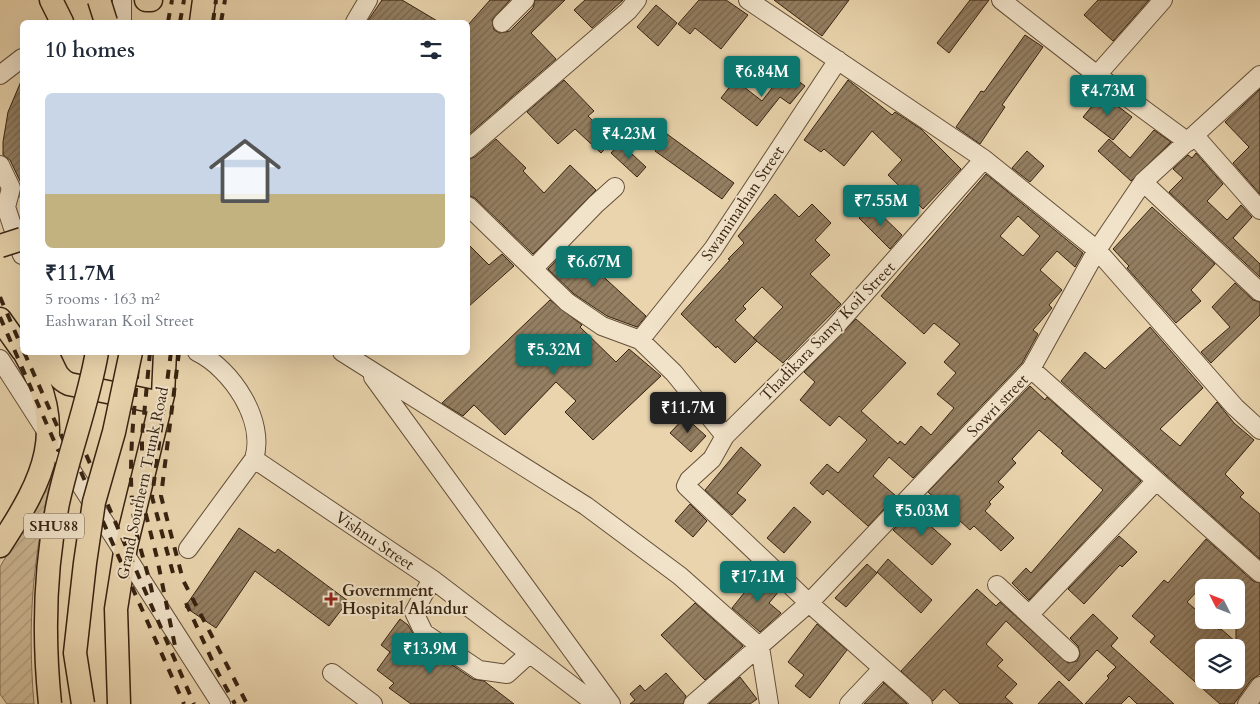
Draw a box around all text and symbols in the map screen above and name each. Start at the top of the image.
text: 10 homes [45,36,135,65]
icon: filters [417,36,445,64]
pin: ₹6.84M [721,56,803,98]
text: ₹6.84M [735,61,789,83]
pin: ₹4.73M [1067,74,1149,117]
text: ₹4.73M [1081,80,1135,102]
pin: ₹4.23M [588,118,670,160]
text: ₹4.23M [602,123,656,145]
icon: home [200,126,290,216]
street label: Swaminathan Street [696,142,790,265]
pin: ₹7.55M [840,184,922,227]
text: ₹7.55M [854,190,908,212]
pin: ₹6.67M [553,246,635,288]
text: ₹6.67M [567,251,621,273]
street label: Thadikara Samy Koil Street [755,257,900,406]
text: ₹11.7M [45,259,116,288]
text: 5 rooms · 163 m² [45,288,160,310]
text: Eashwaran Koil Street [45,310,194,332]
pin: ₹5.32M [513,334,595,376]
text: ₹5.32M [527,339,581,361]
street label: Sowri street [962,369,1033,442]
street label: Grand Southern Trunk Road [112,384,174,582]
pin: ₹11.7M [647,392,729,434]
text: ₹11.7M [661,397,715,419]
pin: ₹5.03M [881,494,963,537]
text: ₹5.03M [895,500,949,522]
street label: Vishnu Street [331,506,418,575]
road number: SHU88 [24,514,84,538]
pin: ₹17.1M [717,560,799,603]
text: ₹17.1M [731,566,785,588]
north arrow [1195,579,1245,629]
map controls [1195,579,1245,689]
place label: Government Hospital Alandur [342,580,469,620]
marker: Government Hospital Alandur [324,592,338,606]
pin: ₹13.9M [389,632,471,675]
text: ₹13.9M [403,638,457,660]
button: layers [1195,639,1245,689]

